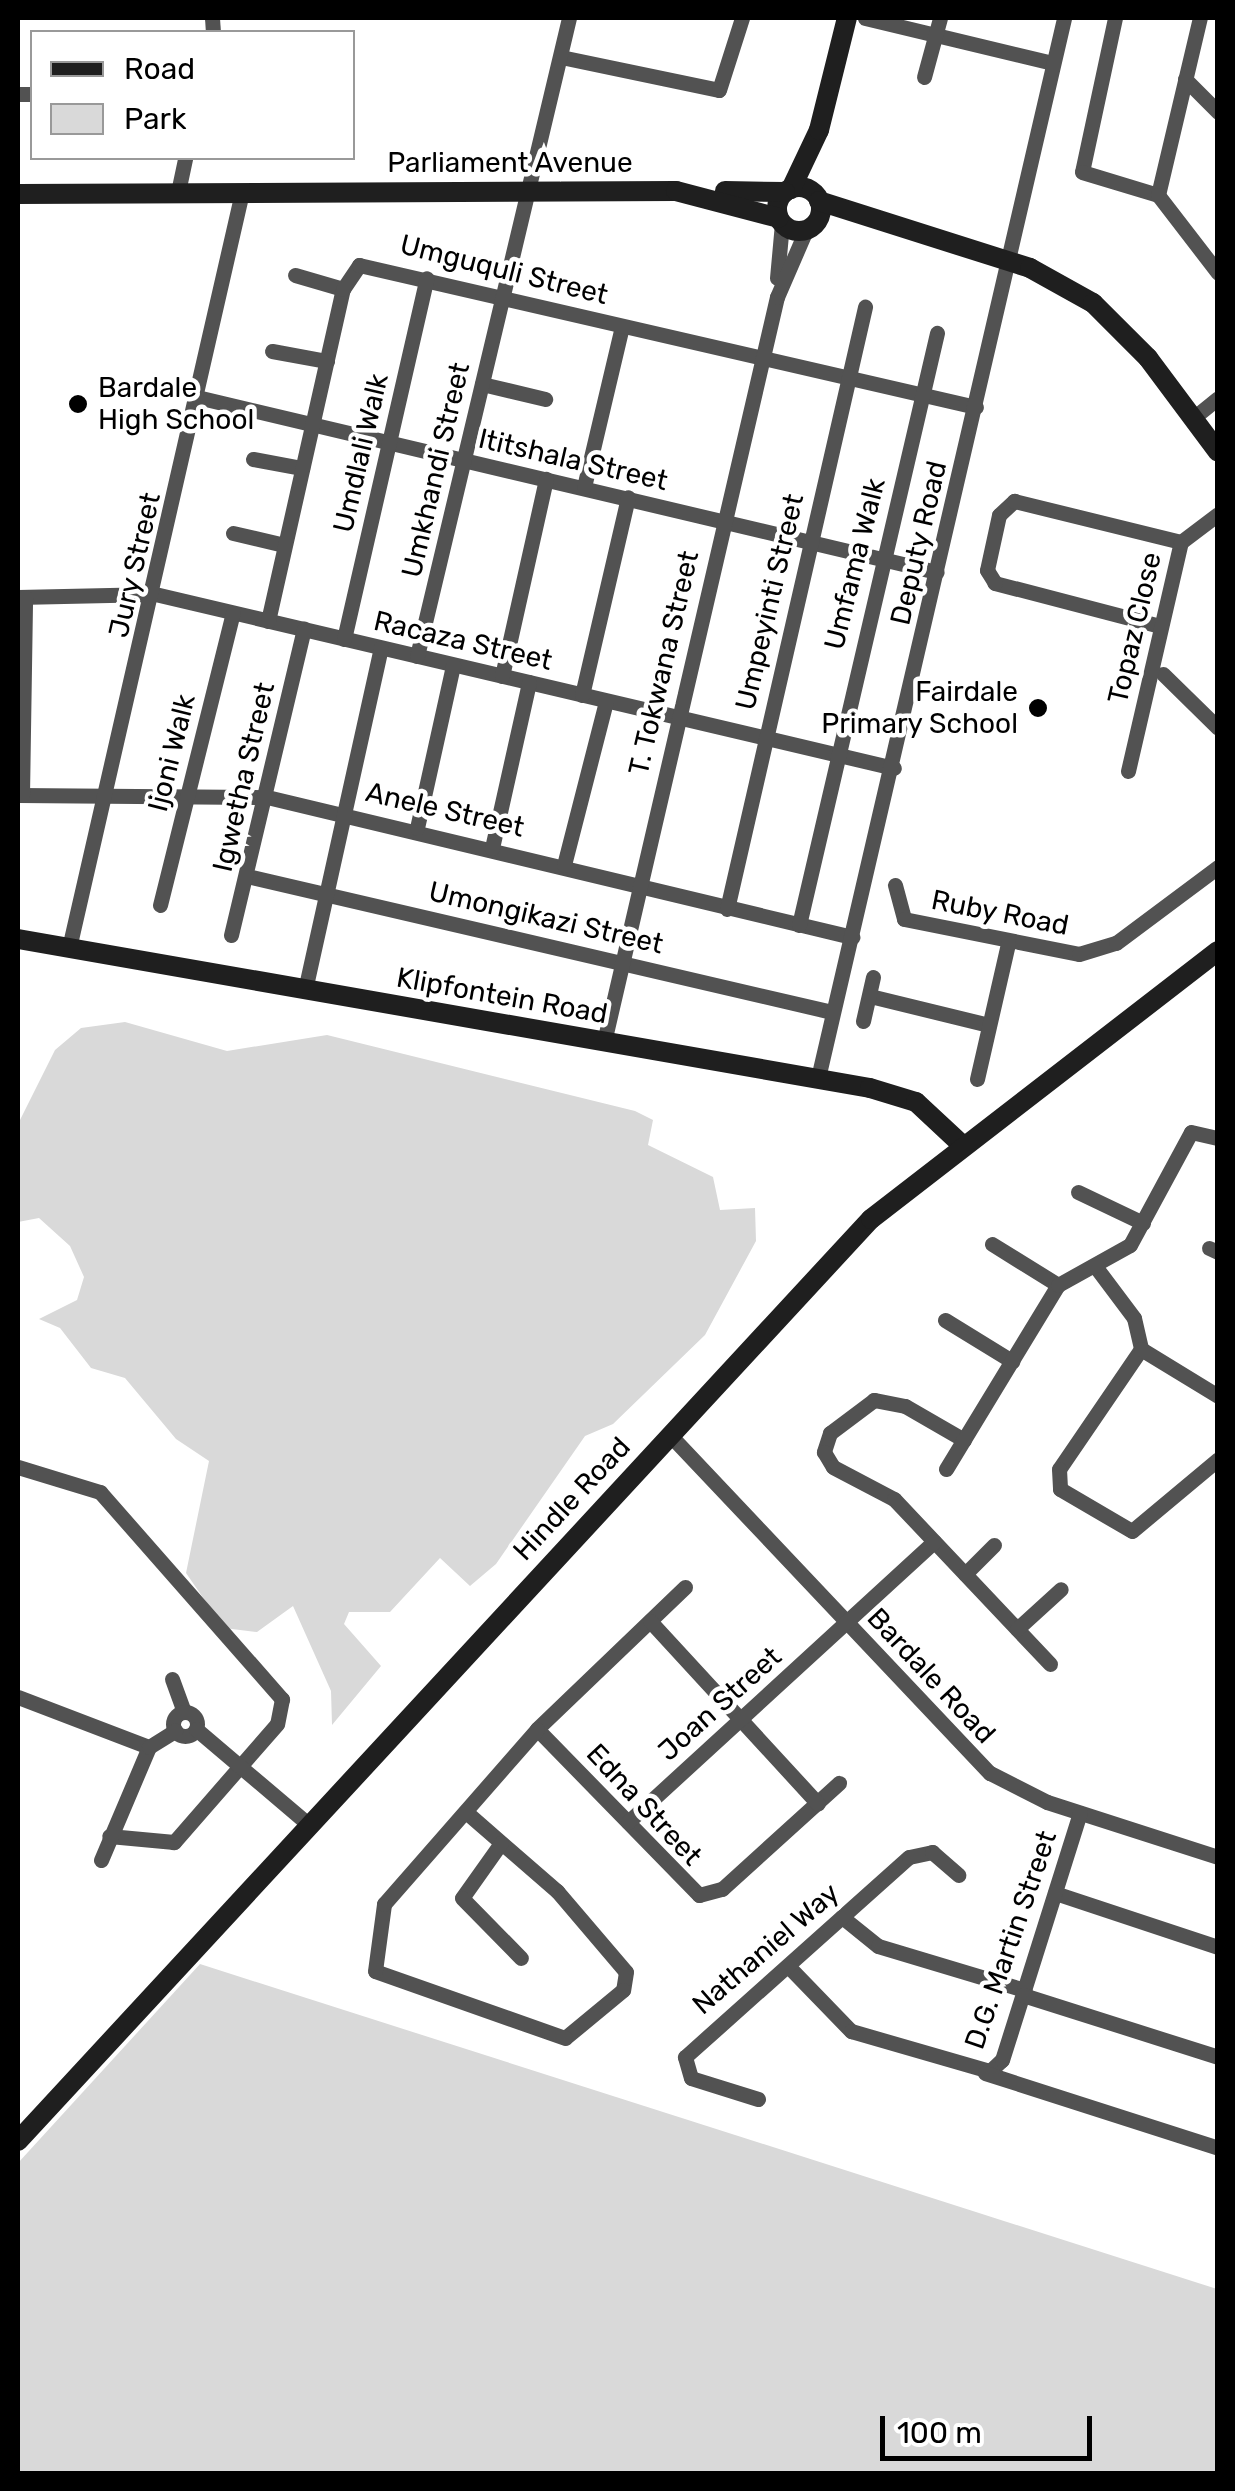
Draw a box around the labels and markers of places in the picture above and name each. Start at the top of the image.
place label: Bardale High School [98,371,254,437]
marker: Bardale High School [67,393,89,415]
place label: Fairdale Primary School [820,675,1018,741]
marker: Fairdale Primary School [1027,697,1049,719]

